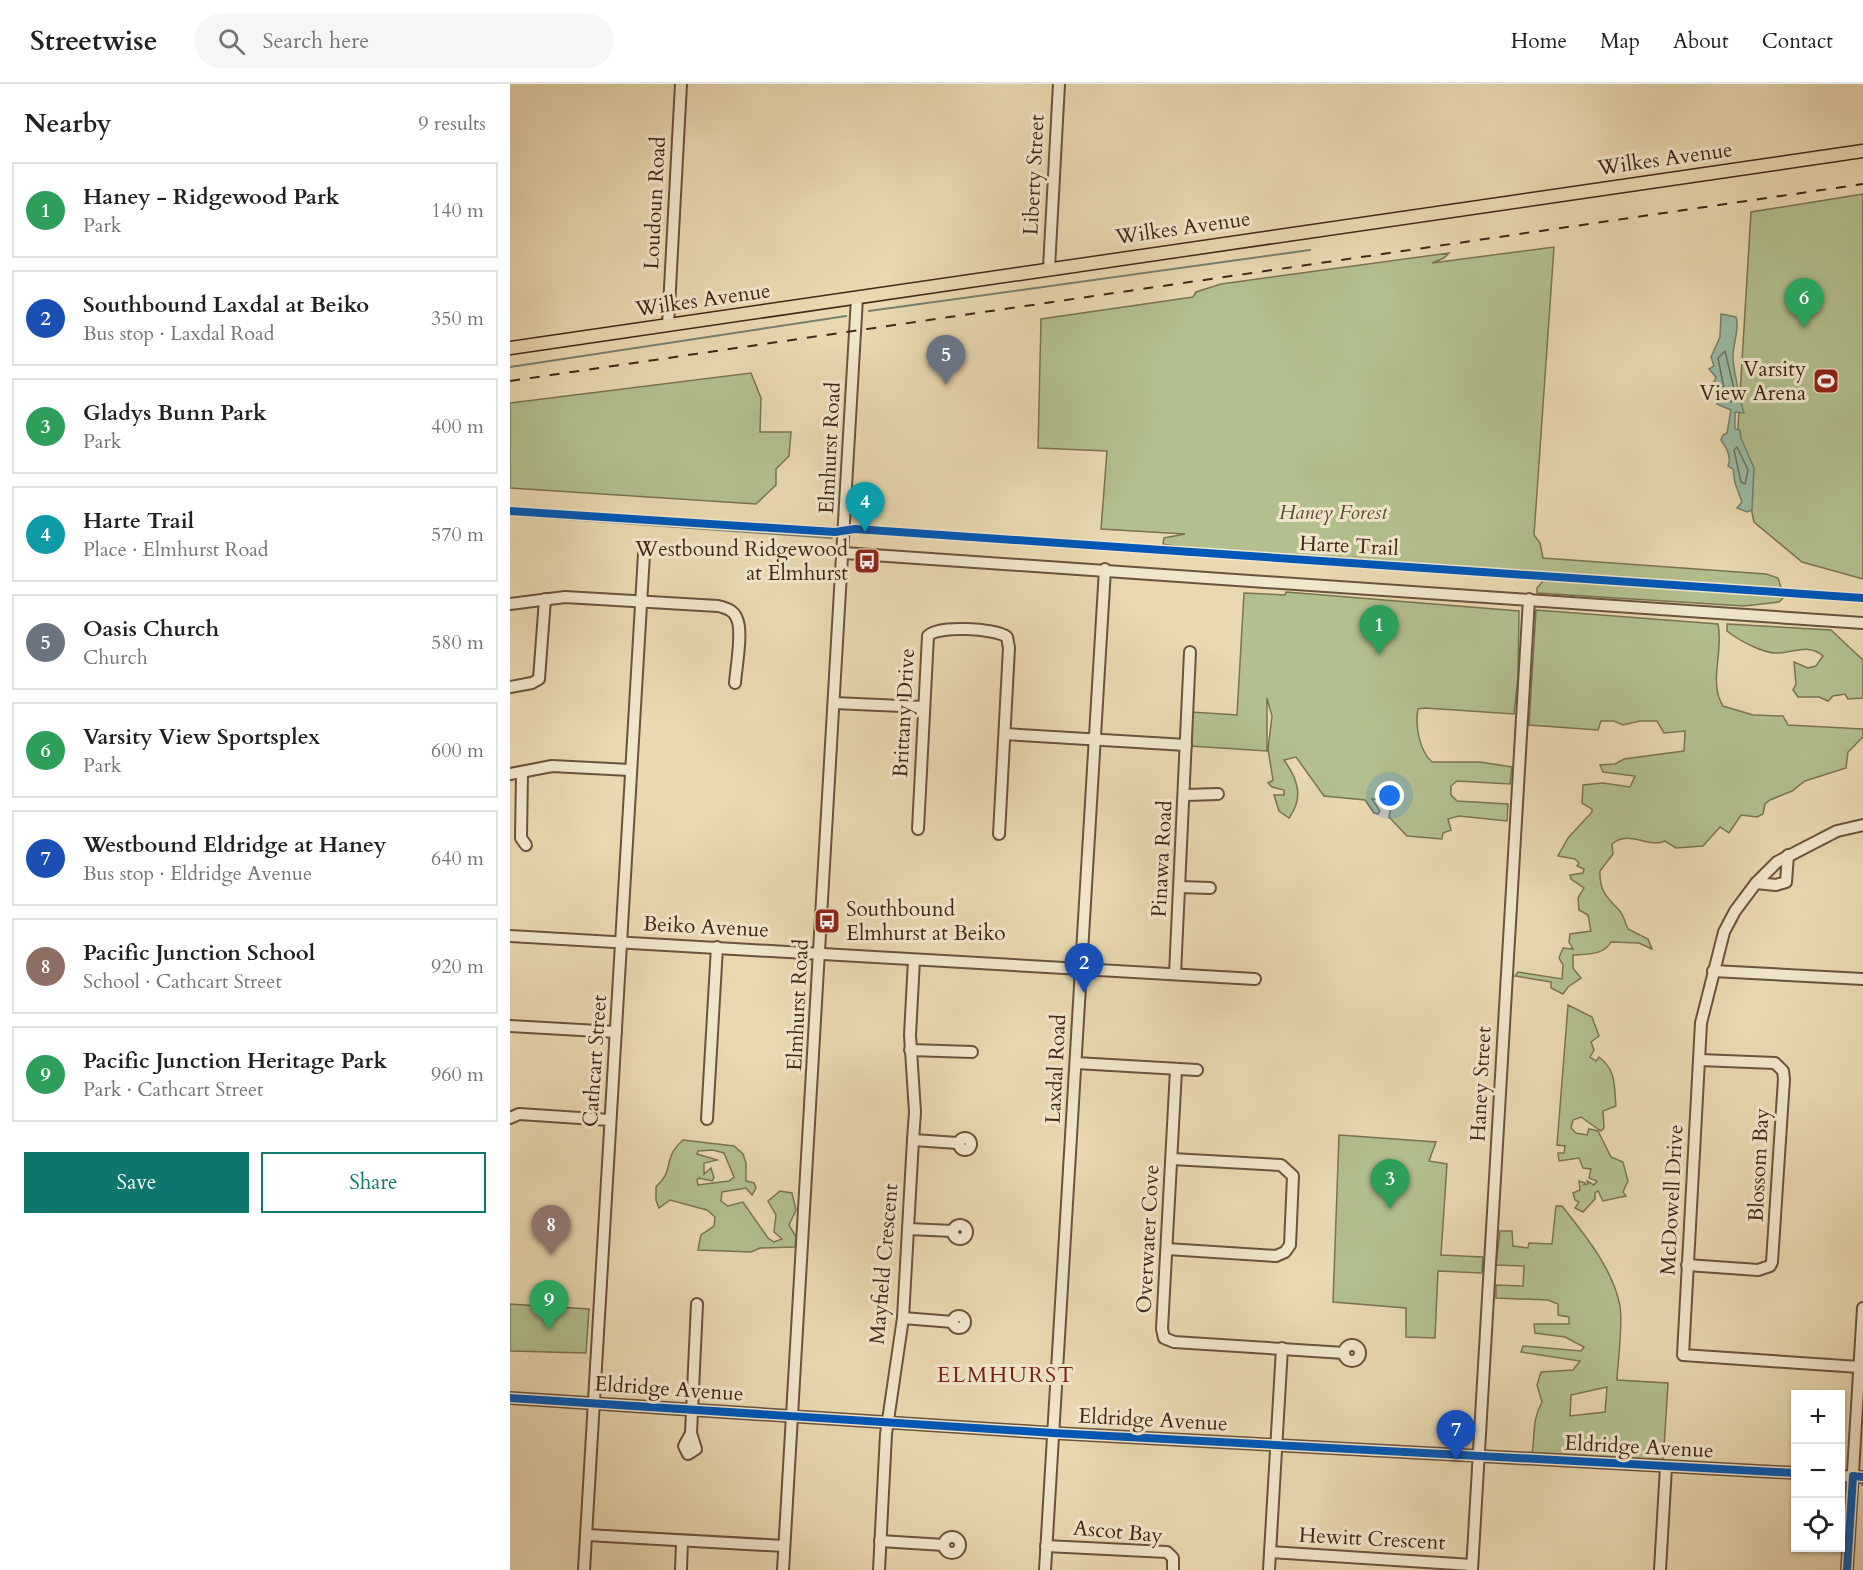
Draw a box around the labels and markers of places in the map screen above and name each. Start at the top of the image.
pin: 6 [1784,278,1824,328]
pin: 5 [926,336,966,385]
place label: Varsity View Arena [1700,355,1806,408]
sports icon: Varsity View Arena [1811,366,1841,396]
pin: 4 [846,482,884,532]
place label: Westbound Ridgewood at Elmhurst [634,535,848,588]
bus stop icon: Westbound Ridgewood at Elmhurst [852,546,882,576]
pin: 1 [1360,606,1398,655]
place label: Southbound Elmhurst at Beiko [846,895,1006,948]
bus stop icon: Southbound Elmhurst at Beiko [812,906,842,936]
pin: 2 [1064,944,1104,993]
pin: 3 [1370,1160,1410,1209]
pin: 8 [532,1206,570,1255]
pin: 9 [530,1280,568,1330]
pin: 7 [1436,1410,1476,1460]

